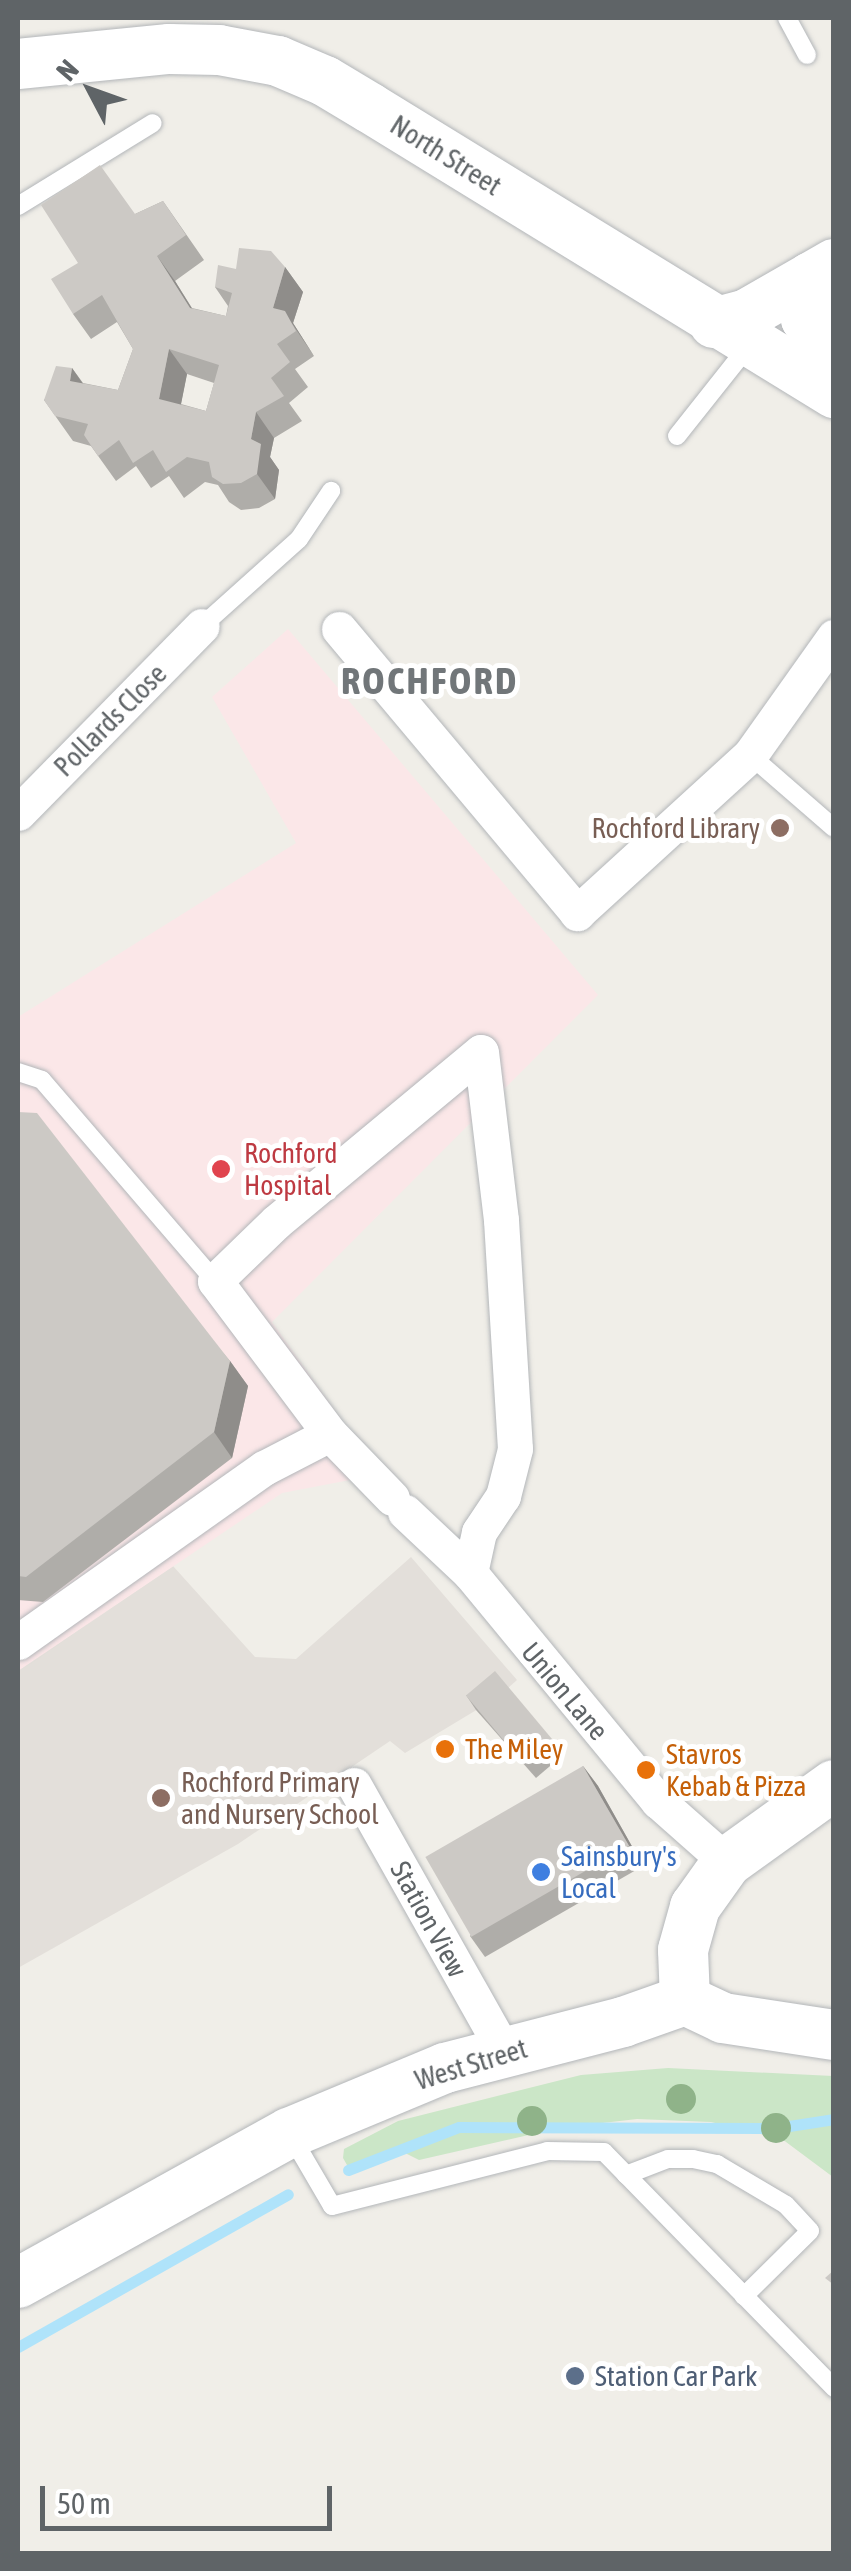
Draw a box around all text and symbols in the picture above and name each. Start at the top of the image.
north arrow [40,40,140,140]
text: N [50,54,85,87]
street label: North Street [384,108,508,202]
street label: Pollards Close [47,657,173,783]
district label: ROCHFORD [341,658,519,704]
place label: Rochford Library [592,811,760,845]
marker: Rochford Library [769,817,791,839]
place label: Rochford Hospital [244,1136,338,1202]
marker: Rochford Hospital [208,1156,234,1182]
street label: Union Lane [514,1635,616,1747]
place label: The Miley [465,1732,563,1766]
place label: Stavros Kebab & Pizza [666,1737,806,1803]
marker: The Miley [434,1738,456,1760]
marker: Stavros Kebab & Pizza [635,1759,657,1781]
place label: Rochford Primary and Nursery School [181,1765,379,1831]
marker: Rochford Primary and Nursery School [150,1787,172,1809]
place label: Sainsbury's Local [561,1839,677,1905]
street label: Station View [383,1855,475,1983]
marker: Sainsbury's Local [530,1861,552,1883]
street label: West Street [411,2031,531,2097]
place label: Station Car Park [595,2359,757,2393]
marker: Station Car Park [564,2365,586,2387]
scale bar [45,2466,338,2528]
text: 50 m [57,2486,111,2520]

